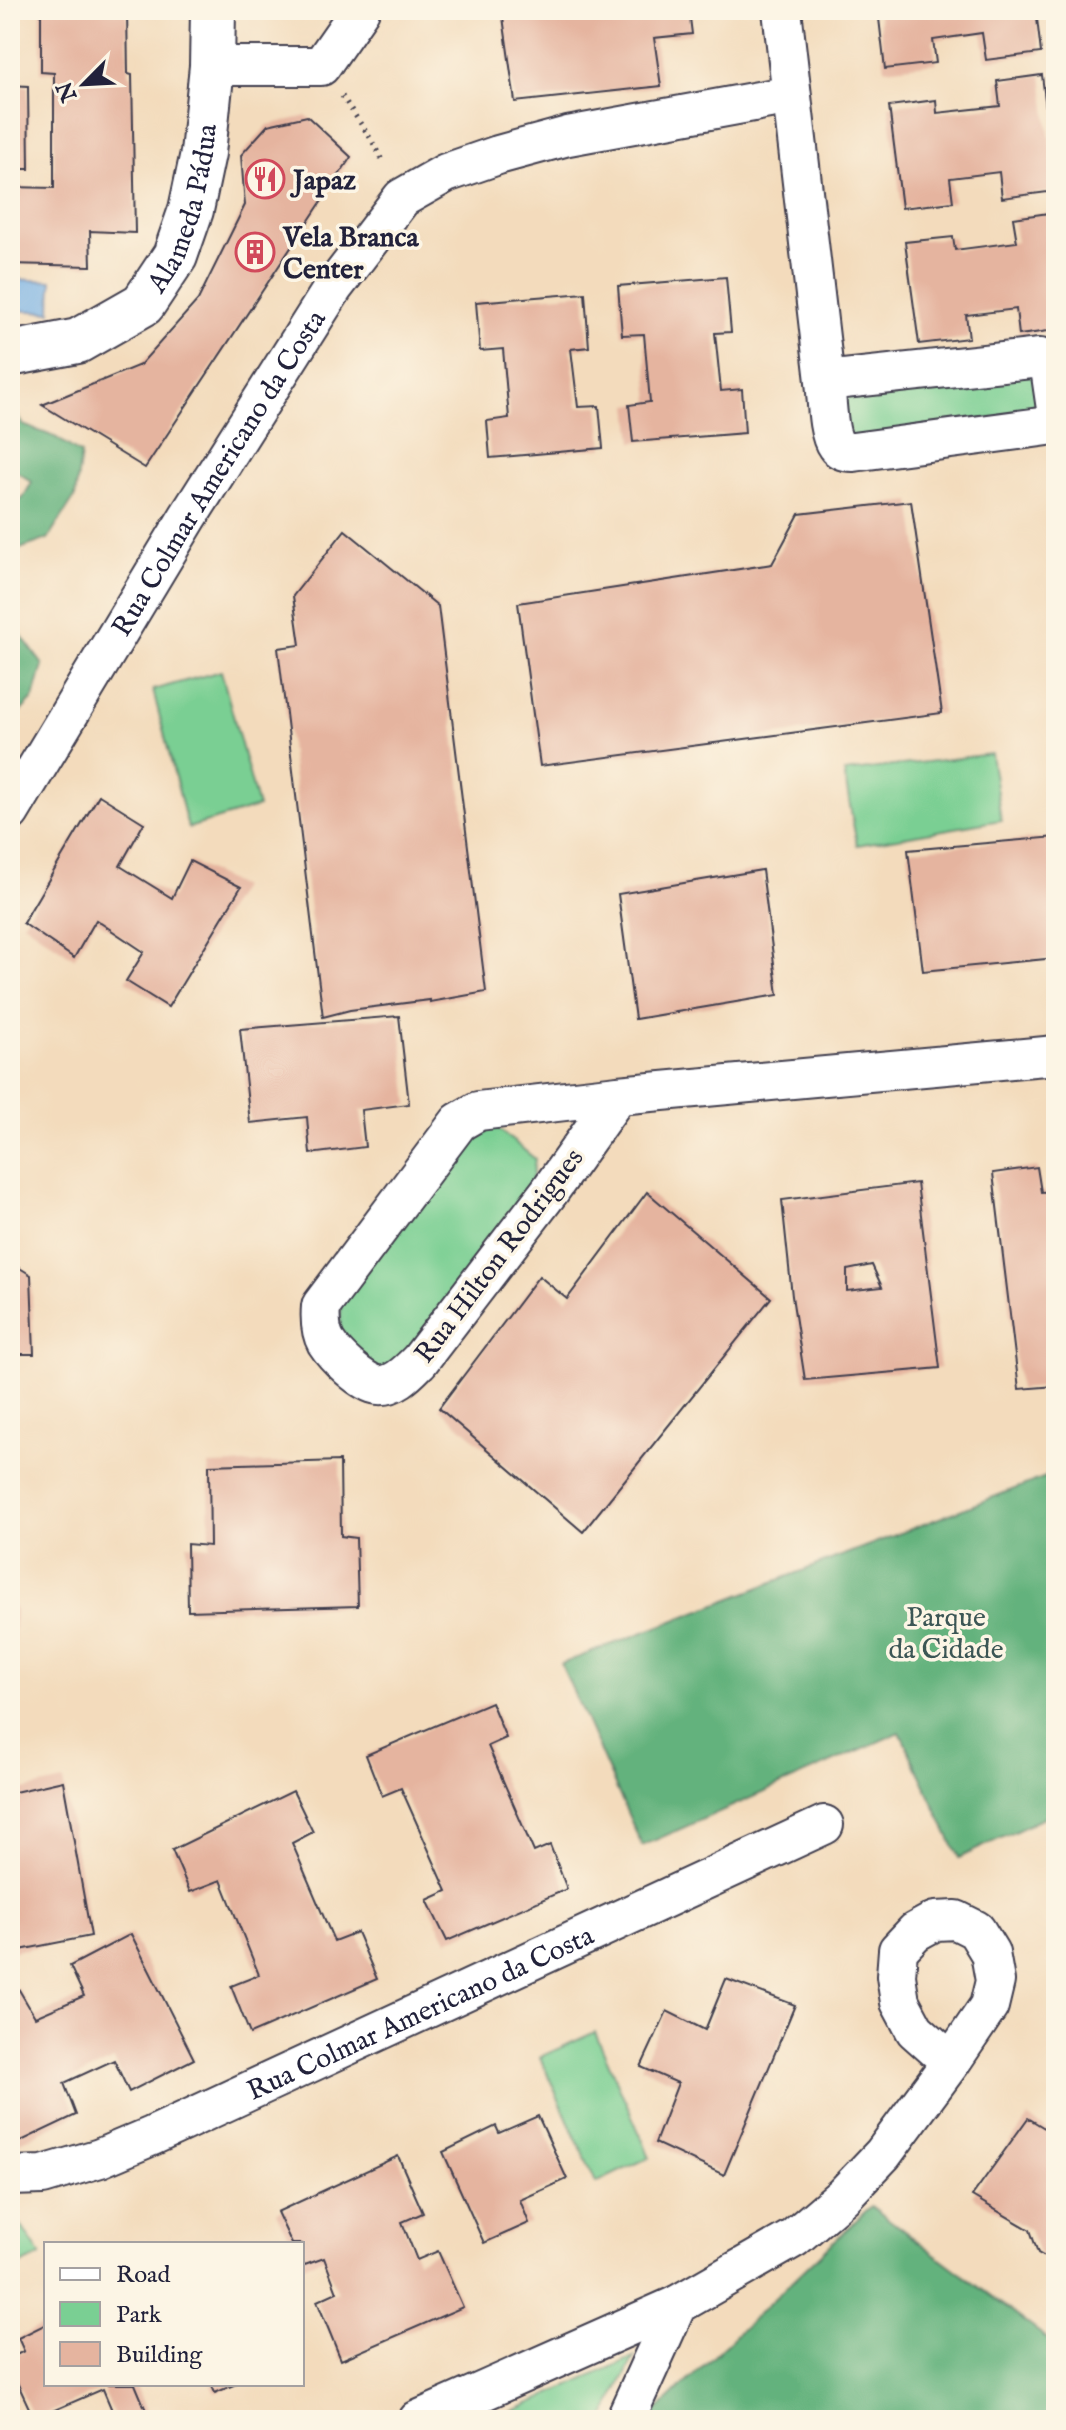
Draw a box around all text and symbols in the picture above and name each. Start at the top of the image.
north arrow [44,44,124,124]
text: N [51,77,85,107]
street label: Alameda Pádua [140,121,226,301]
restaurant icon: Japaz [244,158,286,200]
place label: Japaz [289,164,356,199]
place label: Vela Branca Center [282,221,419,288]
building icon: Vela Branca Center [234,231,276,273]
street label: Rua Colmar Americano da Costa [105,303,335,643]
street label: Rua Hilton Rodrigues [408,1142,592,1371]
park label: Parque da Cidade [888,1601,1004,1668]
street label: Rua Colmar Americano da Costa [242,1919,600,2110]
legend [44,2242,304,2386]
text: Road [116,2260,170,2291]
text: Park [116,2300,162,2331]
text: Building [116,2340,203,2371]

